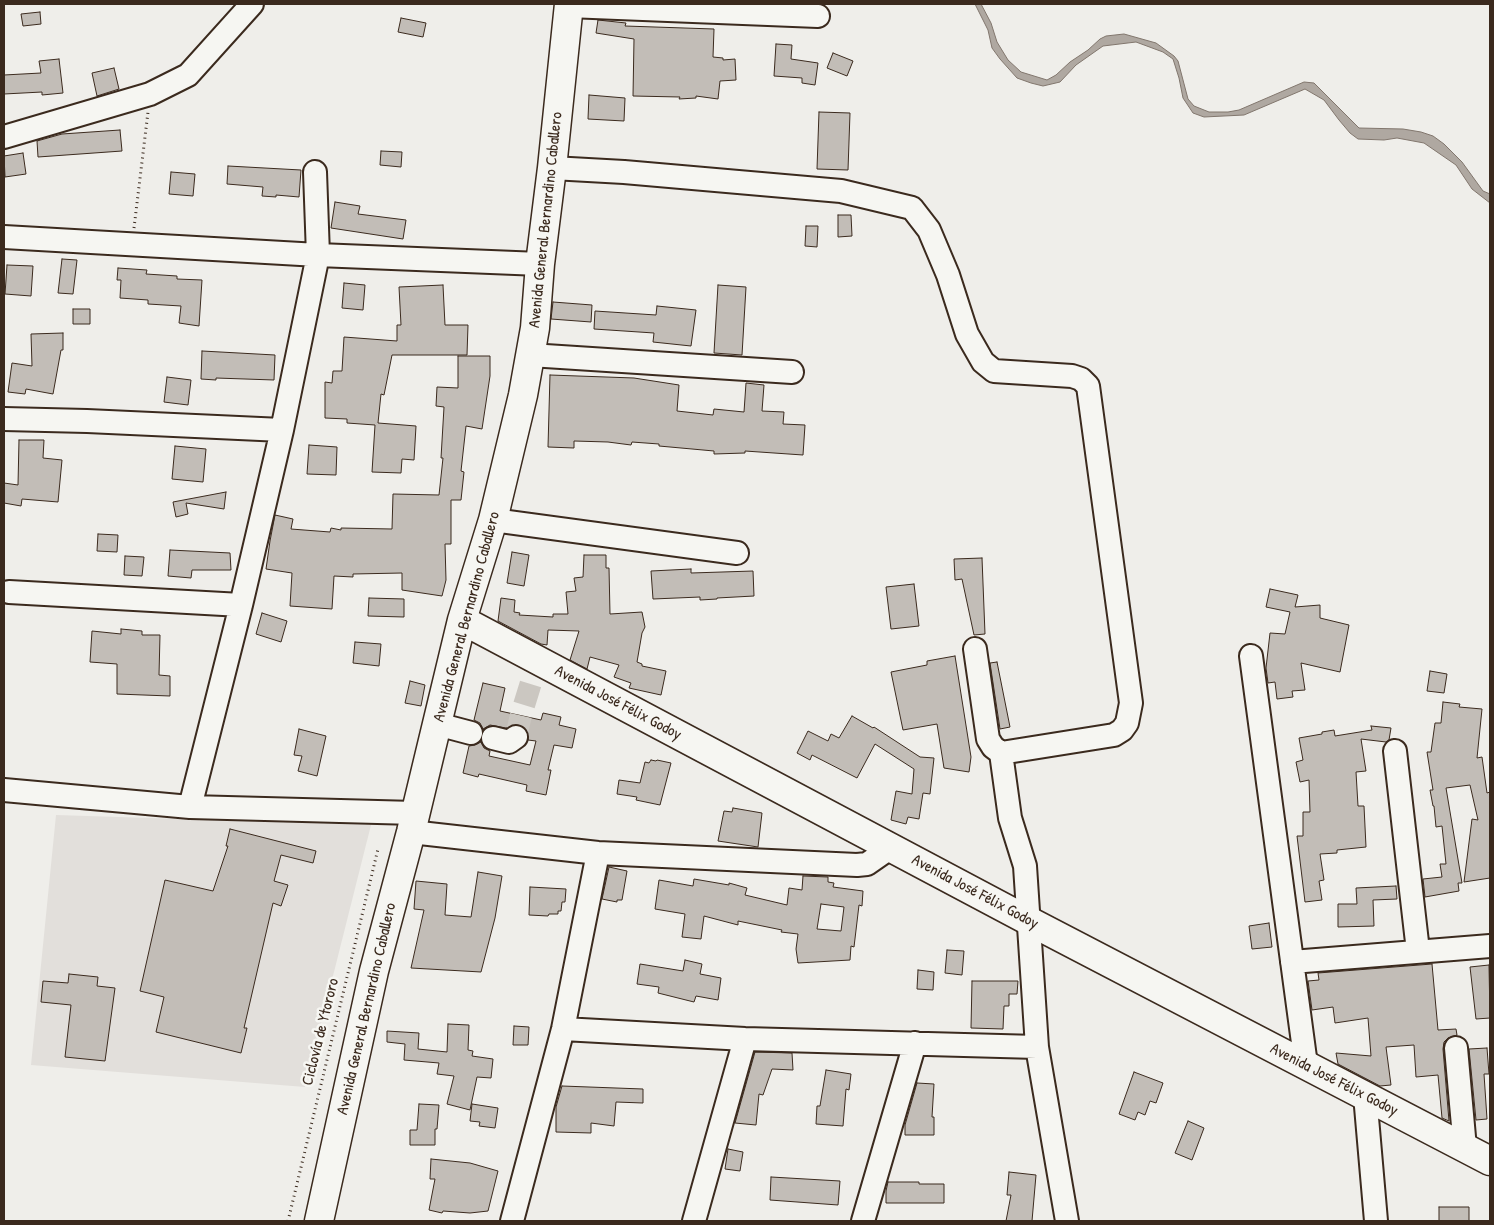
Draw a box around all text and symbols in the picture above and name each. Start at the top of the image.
street label: Avenida General Bernardino Caballero [525,111,567,329]
street label: Avenida General Bernardino Caballero [430,510,504,724]
street label: Avenida José Félix Godoy [551,661,685,745]
street label: Avenida José Félix Godoy [908,850,1042,934]
street label: Avenida General Bernardino Caballero [333,901,401,1117]
street label: Ciclovía de Ytororo [298,976,344,1088]
street label: Avenida José Félix Godoy [1267,1039,1401,1121]

